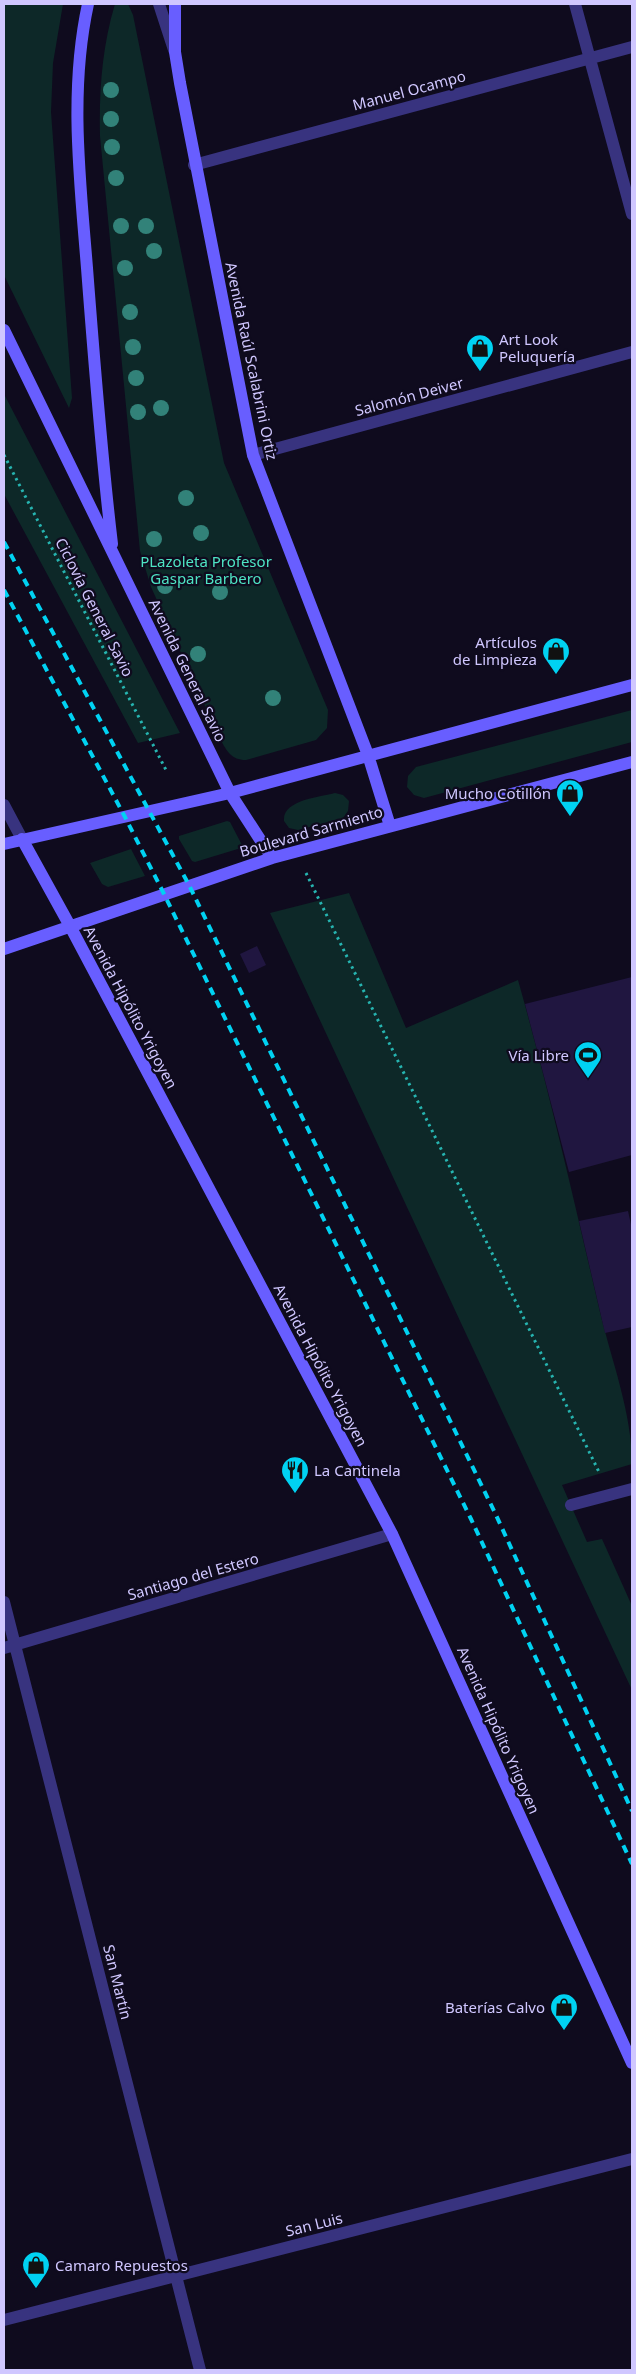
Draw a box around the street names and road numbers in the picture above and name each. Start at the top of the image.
street label: Manuel Ocampo [350,65,468,115]
street label: Avenida Raúl Scalabrini Ortiz [221,260,283,462]
street label: Salomón Deiver [353,372,465,420]
street label: Ciclovía General Savio [51,534,139,680]
street label: Avenida General Savio [145,595,231,745]
street label: Boulevard Sarmiento [237,801,385,861]
street label: Avenida Hipólito Yrigoyen [80,922,182,1092]
street label: Avenida Hipólito Yrigoyen [270,1280,372,1450]
street label: Santiago del Estero [125,1548,261,1604]
street label: Avenida Hipólito Yrigoyen [453,1643,545,1817]
street label: San Martín [99,1942,137,2022]
street label: San Luis [283,2207,345,2241]

